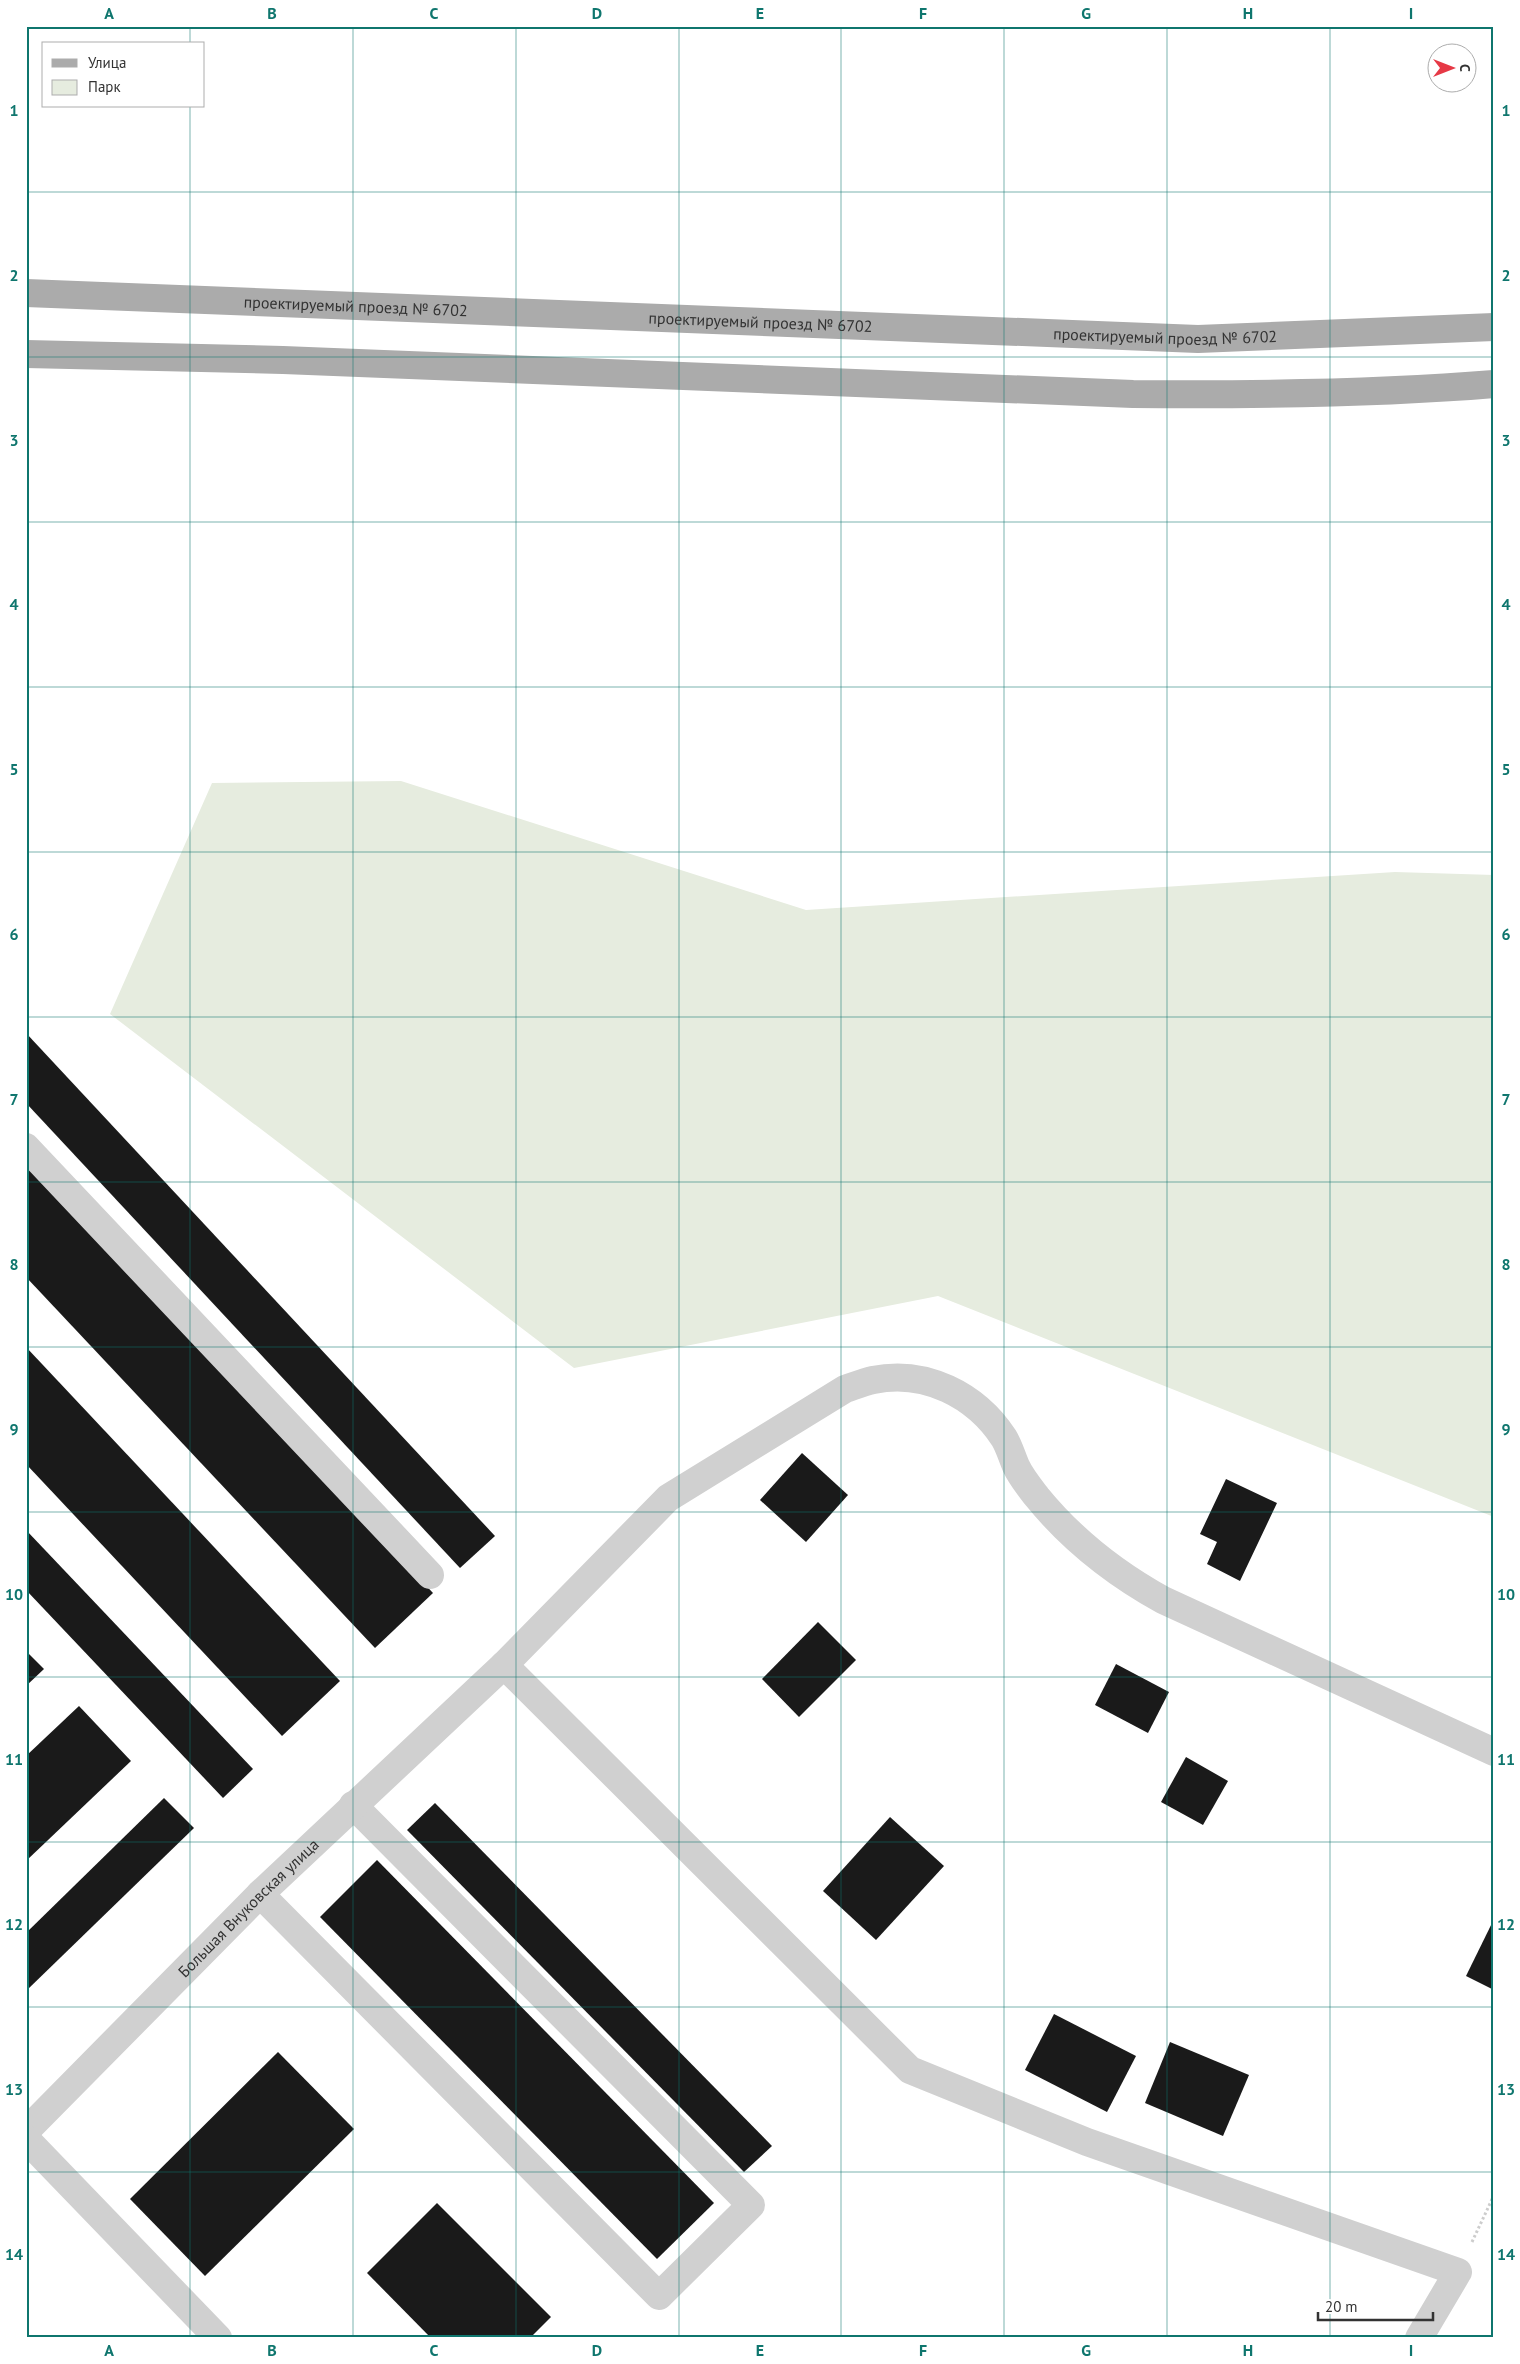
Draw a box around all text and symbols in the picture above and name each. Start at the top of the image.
text: A [104,3,114,23]
text: B [267,3,277,23]
text: C [430,3,439,23]
text: D [592,3,602,23]
text: E [756,3,764,23]
text: F [919,3,927,23]
text: G [1081,3,1091,23]
text: H [1243,3,1253,23]
text: I [1409,3,1413,23]
legend [42,42,205,108]
north arrow [1428,42,1478,92]
text: Улица [88,53,126,72]
text: С [1456,64,1474,72]
text: Парк [88,77,121,96]
text: 1 [9,100,19,120]
text: 1 [1501,100,1511,120]
text: 2 [9,265,19,285]
text: 2 [1501,265,1511,285]
street label: проектируемый проезд № 6702 [243,292,468,320]
street label: проектируемый проезд № 6702 [648,307,873,336]
street label: проектируемый проезд № 6702 [1053,323,1278,349]
text: 3 [9,430,19,450]
text: 3 [1501,430,1511,450]
text: 4 [9,594,19,614]
text: 4 [1501,594,1511,614]
text: 5 [9,759,19,779]
text: 5 [1501,759,1511,779]
text: 6 [9,924,19,944]
text: 6 [1501,924,1511,944]
text: 7 [9,1089,19,1109]
text: 7 [1501,1089,1511,1109]
text: 8 [9,1254,19,1274]
text: 8 [1501,1254,1511,1274]
text: 9 [9,1419,19,1439]
text: 9 [1501,1419,1511,1439]
text: 10 [5,1584,23,1604]
text: 10 [1497,1584,1515,1604]
text: 11 [5,1749,23,1769]
text: 11 [1497,1749,1515,1769]
street label: Большая Внуковская улица [174,1834,323,1981]
text: 12 [5,1914,23,1934]
text: 12 [1497,1914,1515,1934]
text: 13 [5,2079,23,2099]
text: 13 [1497,2079,1515,2099]
text: 14 [5,2244,23,2264]
text: 14 [1497,2244,1515,2264]
scale bar [1318,2289,1432,2321]
text: 20 m [1325,2297,1358,2316]
text: A [104,2340,114,2360]
text: B [267,2340,277,2360]
text: C [430,2340,439,2360]
text: D [592,2340,602,2360]
text: E [756,2340,764,2360]
text: F [919,2340,927,2360]
text: G [1081,2340,1091,2360]
text: H [1243,2340,1253,2360]
text: I [1409,2340,1413,2360]

